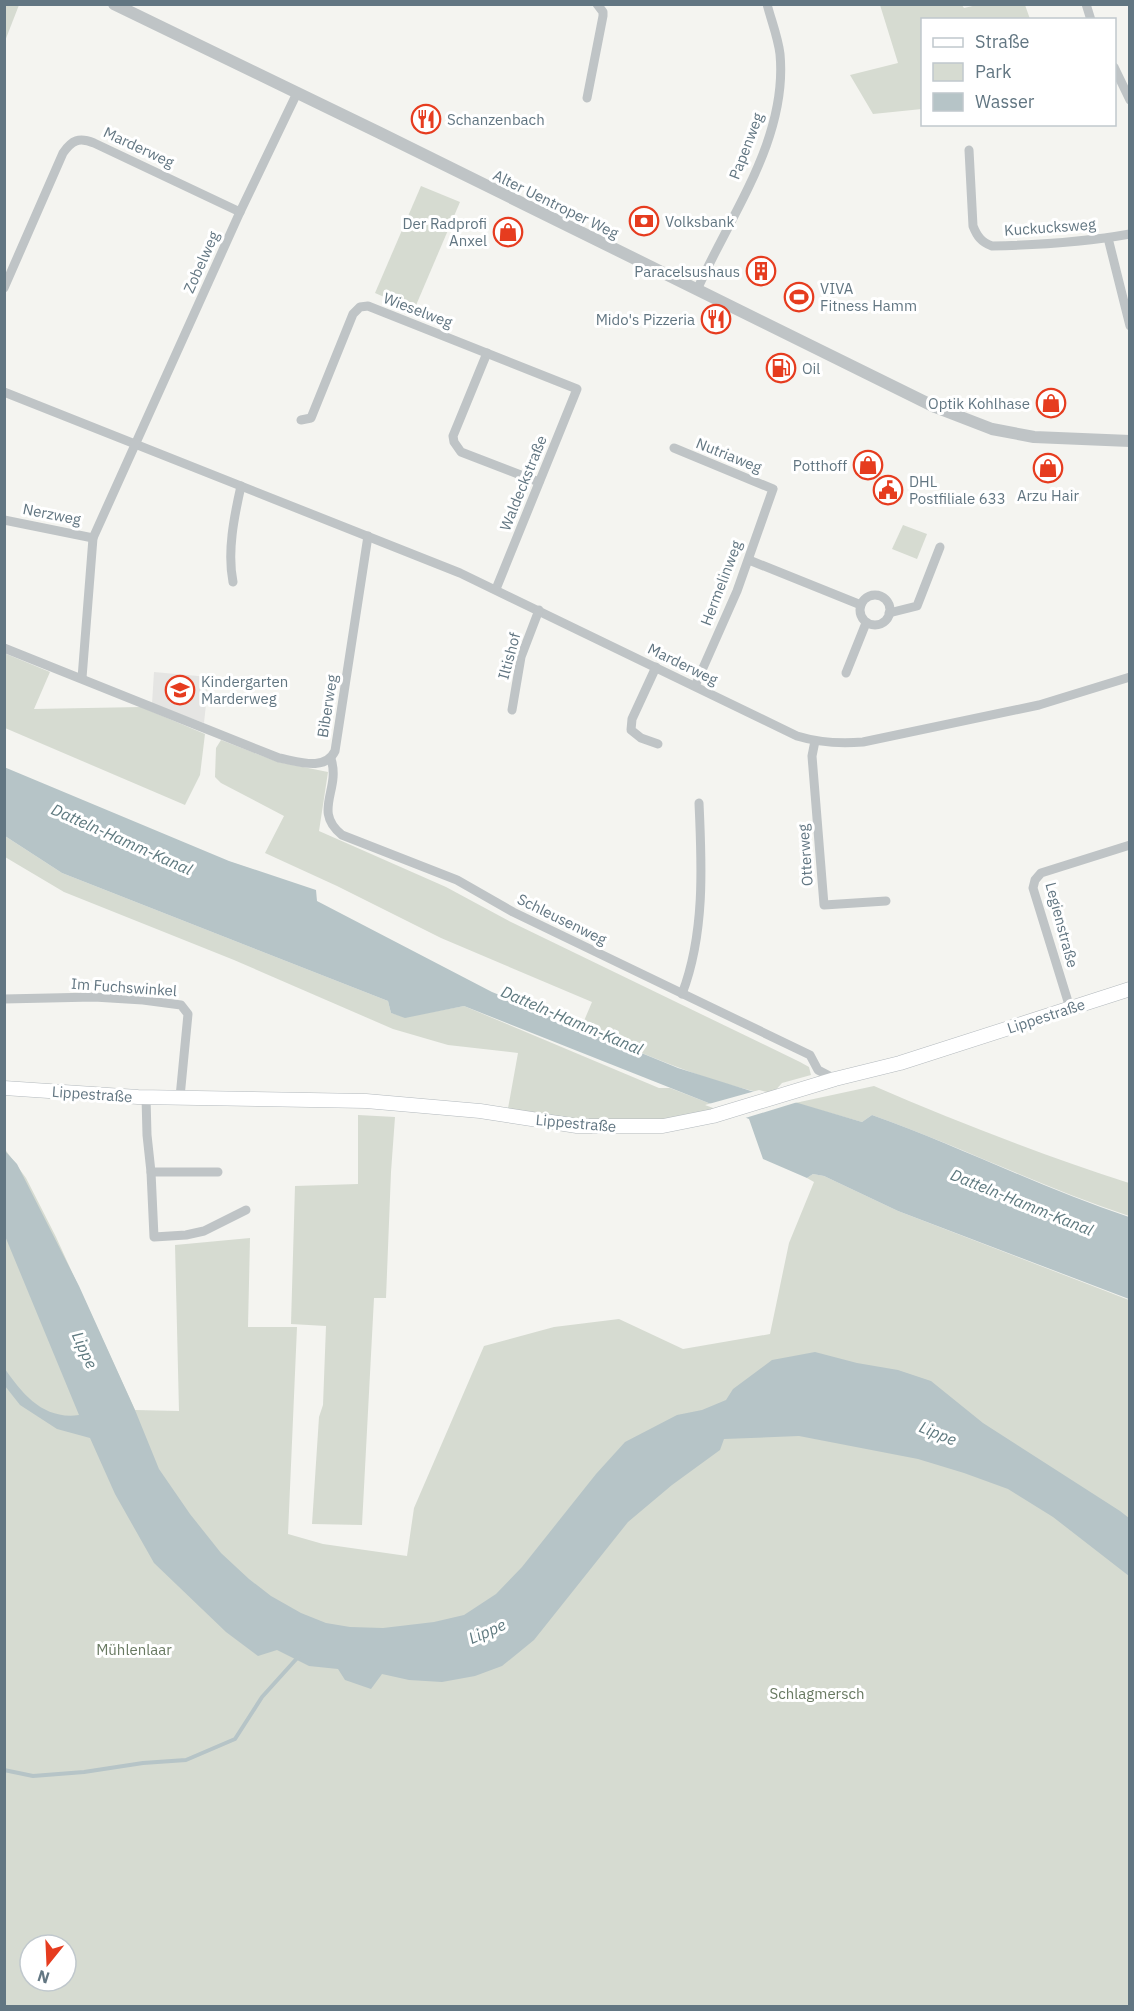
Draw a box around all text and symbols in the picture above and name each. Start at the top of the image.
legend [921,18,1116,126]
text: Straße [975,30,1029,53]
text: Park [975,60,1012,83]
text: Wasser [975,90,1035,113]
restaurant icon: Schanzenbach [410,103,442,135]
place label: Schanzenbach [447,110,545,129]
street label: Papenweg [725,110,767,182]
street label: Marderweg [101,122,177,172]
street label: Alter Uentroper Weg [490,165,622,243]
bank icon: Volksbank [628,205,660,237]
place label: Volksbank [665,212,734,231]
place label: Der Radprofi Anxel [403,214,487,250]
street label: Kuckucksweg [1004,214,1097,240]
shop icon: Der Radprofi Anxel [492,216,524,248]
street label: Zobelweg [179,228,223,296]
building icon: Paracelsushaus [745,255,777,287]
place label: Paracelsushaus [634,262,740,281]
place label: VIVA Fitness Hamm [820,279,917,315]
sports icon: VIVA Fitness Hamm [783,281,815,313]
street label: Wieselweg [381,288,455,332]
restaurant icon: Mido's Pizzeria [700,303,732,335]
place label: Mido's Pizzeria [596,310,695,329]
fuel station icon: Oil [765,352,797,384]
place label: Oil [802,359,820,378]
shop icon: Optik Kohlhase [1035,387,1067,419]
place label: Optik Kohlhase [928,394,1030,413]
street label: Waldeckstraße [495,432,551,534]
street label: Nutriaweg [693,433,765,477]
shop icon: Potthoff [852,449,884,481]
shop icon: Arzu Hair [1032,452,1064,484]
place label: Potthoff [793,456,847,475]
place label: DHL Postfiliale 633 [909,472,1006,508]
public building icon: DHL Postfiliale 633 [872,474,904,506]
place label: Arzu Hair [1017,486,1079,505]
street label: Nerzweg [21,499,83,529]
street label: Hermelinweg [696,538,746,628]
street label: Iltishof [494,630,524,682]
street label: Marderweg [645,639,721,689]
place label: Kindergarten Marderweg [201,672,288,708]
street label: Biberweg [313,673,341,739]
school or university icon: Kindergarten Marderweg [164,674,196,706]
water label: Datteln-Hamm-Kanal [48,799,196,879]
street label: Otterweg [793,823,817,887]
street label: Legienstraße [1041,880,1083,970]
street label: Schleusenweg [514,889,610,949]
street label: Im Fuchswinkel [70,974,178,1000]
water label: Datteln-Hamm-Kanal [498,981,647,1059]
street label: Lippestraße [1005,995,1087,1037]
street label: Lippestraße [51,1082,133,1106]
street label: Lippestraße [535,1110,617,1136]
water label: Datteln-Hamm-Kanal [948,1164,1097,1240]
water label: Lippe [68,1328,102,1372]
water label: Lippe [916,1417,960,1449]
water label: Lippe [465,1614,509,1648]
park label: Mühlenlaar [96,1640,172,1659]
park label: Schlagmersch [770,1684,865,1703]
north arrow [18,1933,78,1993]
text: N [35,1966,52,1989]

